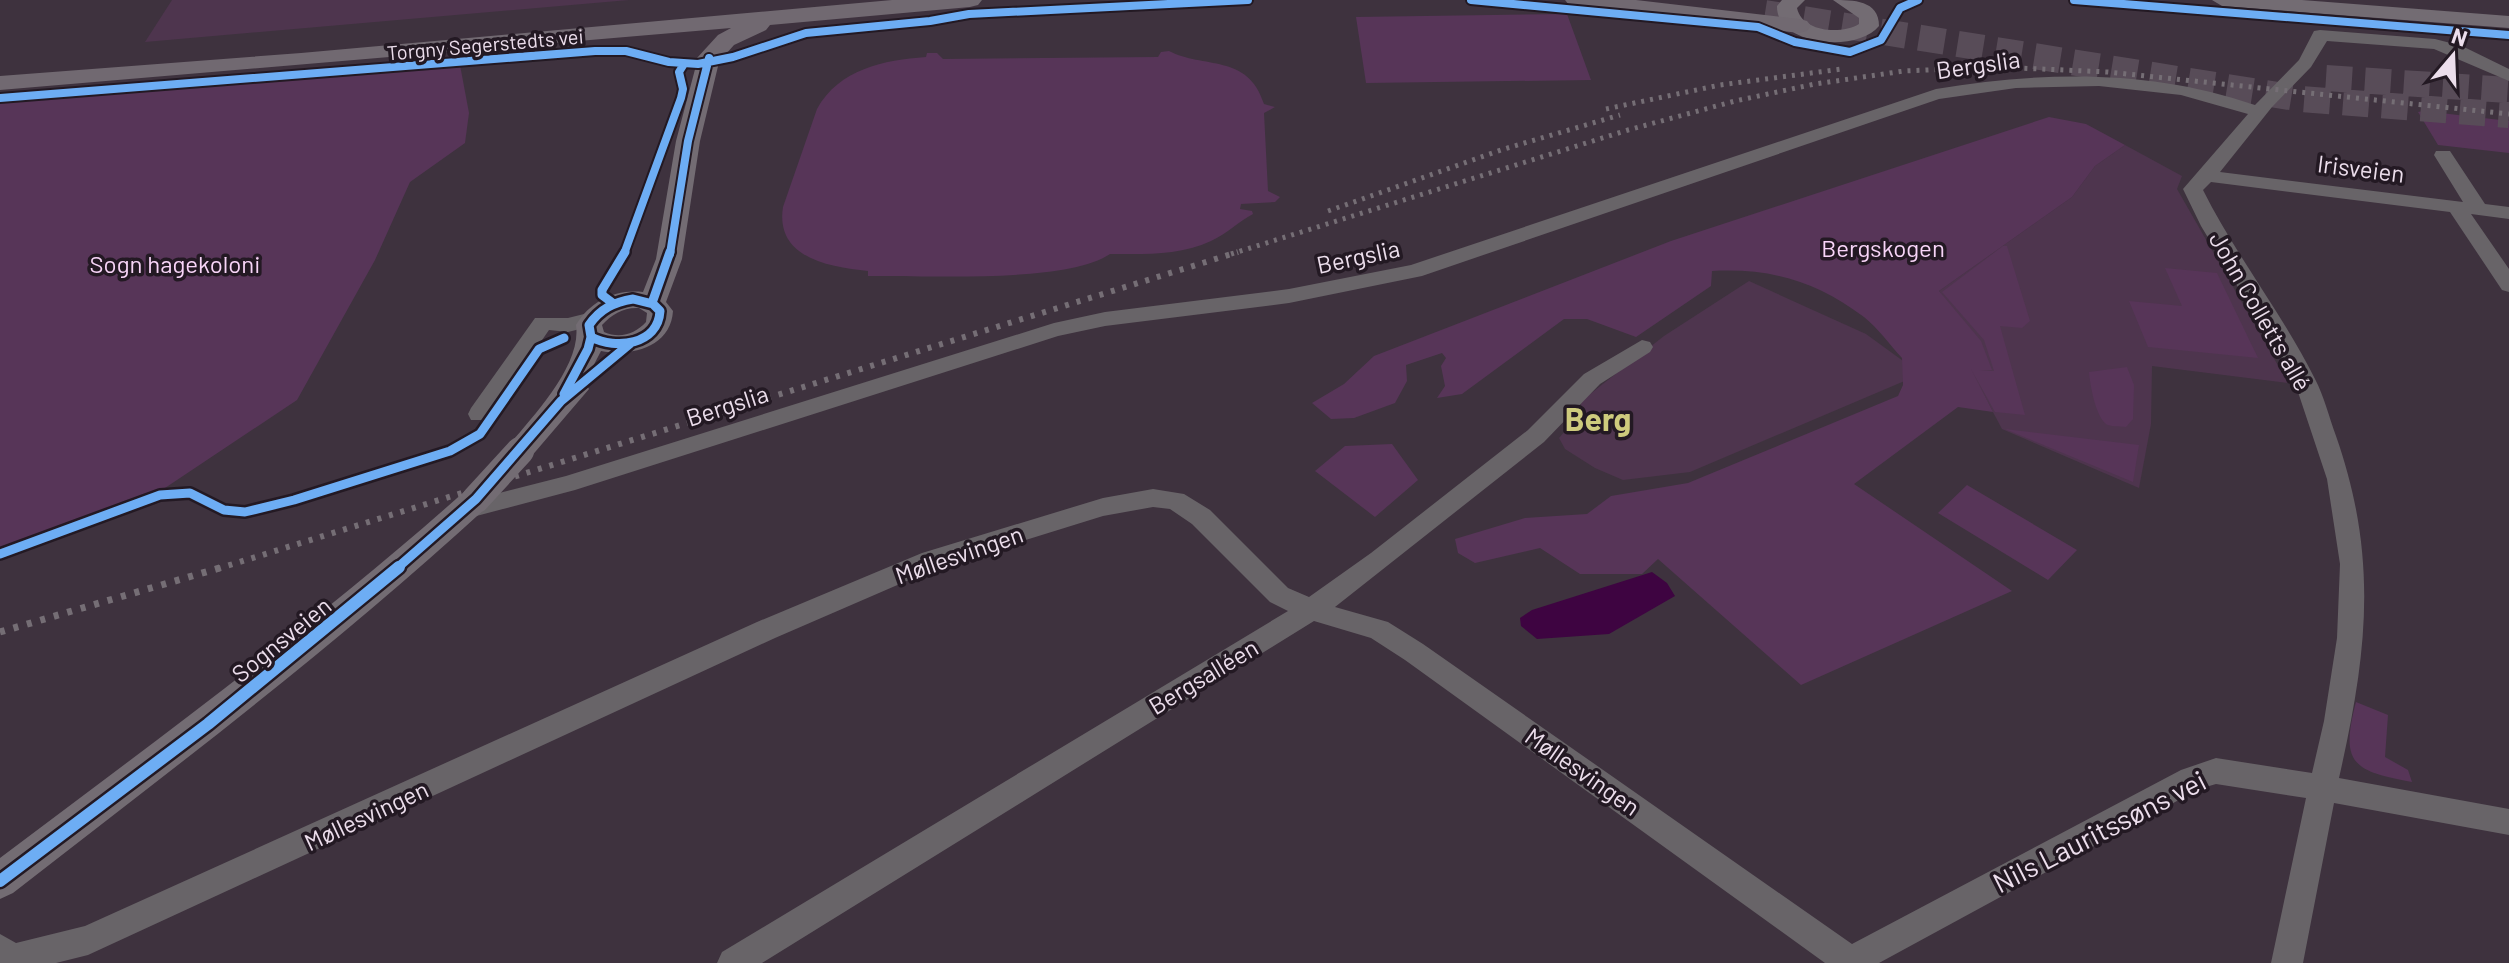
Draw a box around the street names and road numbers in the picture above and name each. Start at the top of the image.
street label: Torgny Segerstedts vei [386,23,584,65]
street label: Bergslia [1934,44,2022,84]
street label: Irisveien [2316,148,2406,188]
street label: John Colletts allé [2204,226,2318,396]
street label: Bergslia [1314,233,1402,279]
street label: Bergslia [682,378,772,432]
street label: Møllesvingen [891,519,1027,589]
street label: Sognsveien [226,590,336,688]
street label: Bergsalléen [1143,632,1263,720]
street label: Møllesvingen [1520,721,1646,821]
street label: Nils Lauritssøns vei [1987,763,2211,899]
street label: Møllesvingen [299,774,433,856]

